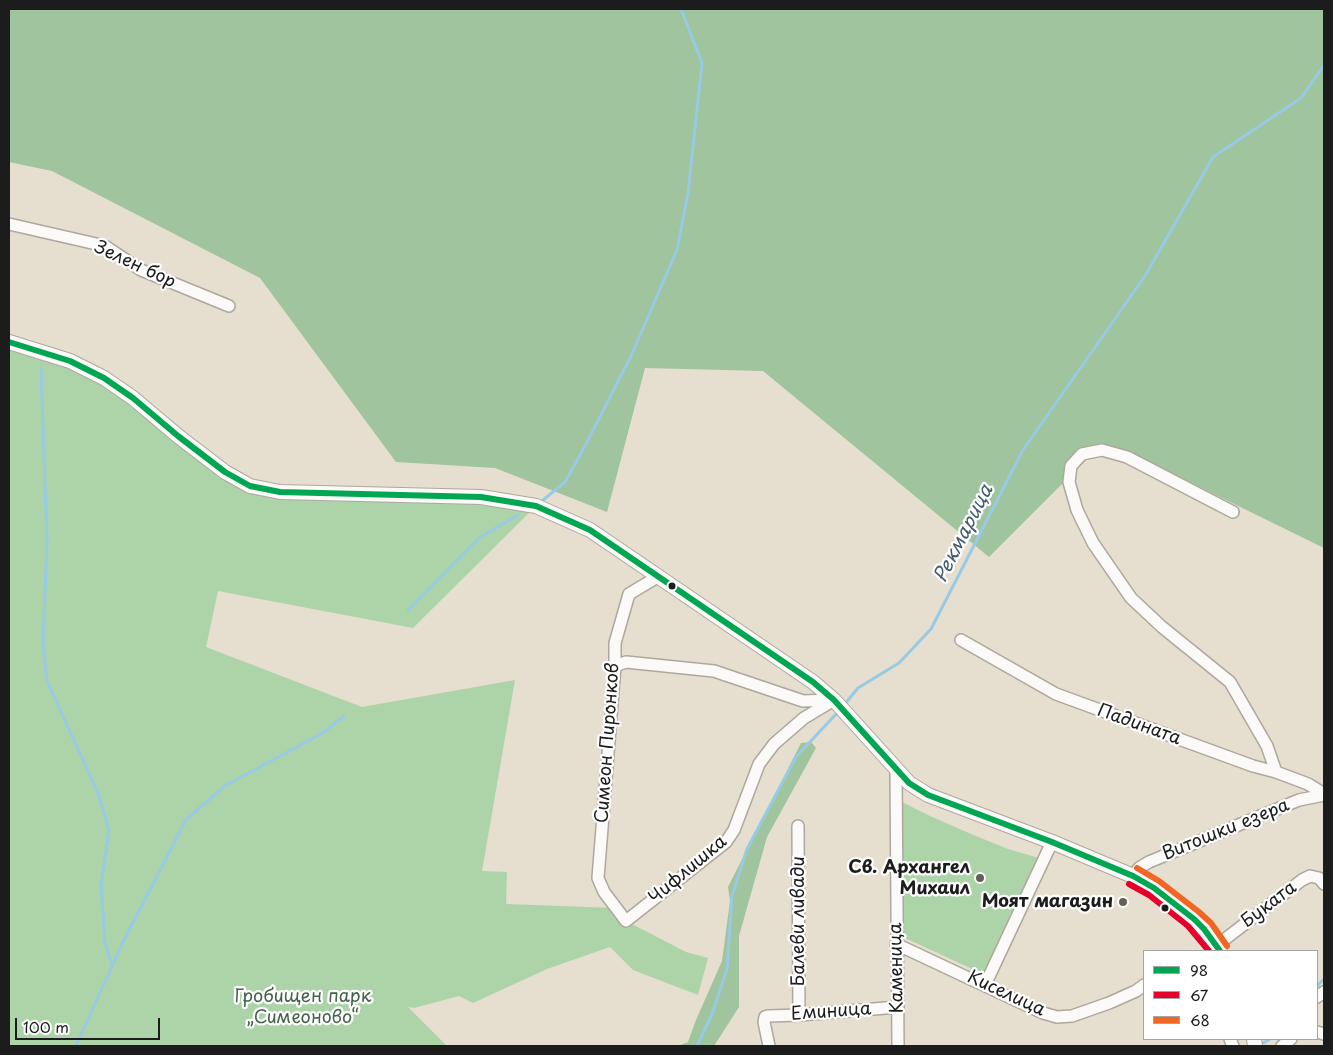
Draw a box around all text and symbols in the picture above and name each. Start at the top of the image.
street label: Зелен бор [91,237,179,293]
water label: Рекмарица [930,481,998,587]
unlabelled marker [667,581,677,591]
street label: Симеон Пиронков [592,662,624,824]
street label: Падината [1094,700,1184,750]
street label: Витошки езера [1159,795,1293,865]
street label: Чифлишка [645,831,731,909]
street label: Балеви ливади [788,856,810,986]
place label: Св. Архангел Михаил [848,857,970,900]
marker: Св. Архангел Михаил [974,872,986,884]
street label: Буката [1237,877,1301,933]
place label: Моят магазин [982,891,1113,913]
marker: Моят магазин [1117,896,1129,908]
unlabelled marker [1160,903,1170,913]
street label: Каменица [885,923,909,1013]
legend [1143,950,1318,1040]
text: 98 [1190,958,1208,981]
street label: Киселица [964,967,1048,1021]
text: 67 [1190,983,1208,1006]
park label: Гробищен парк „Симеоново“ [235,986,371,1028]
street label: Еминица [790,998,872,1026]
scale bar [18,1008,162,1040]
text: 68 [1190,1008,1210,1031]
text: 100 m [23,1015,69,1038]

